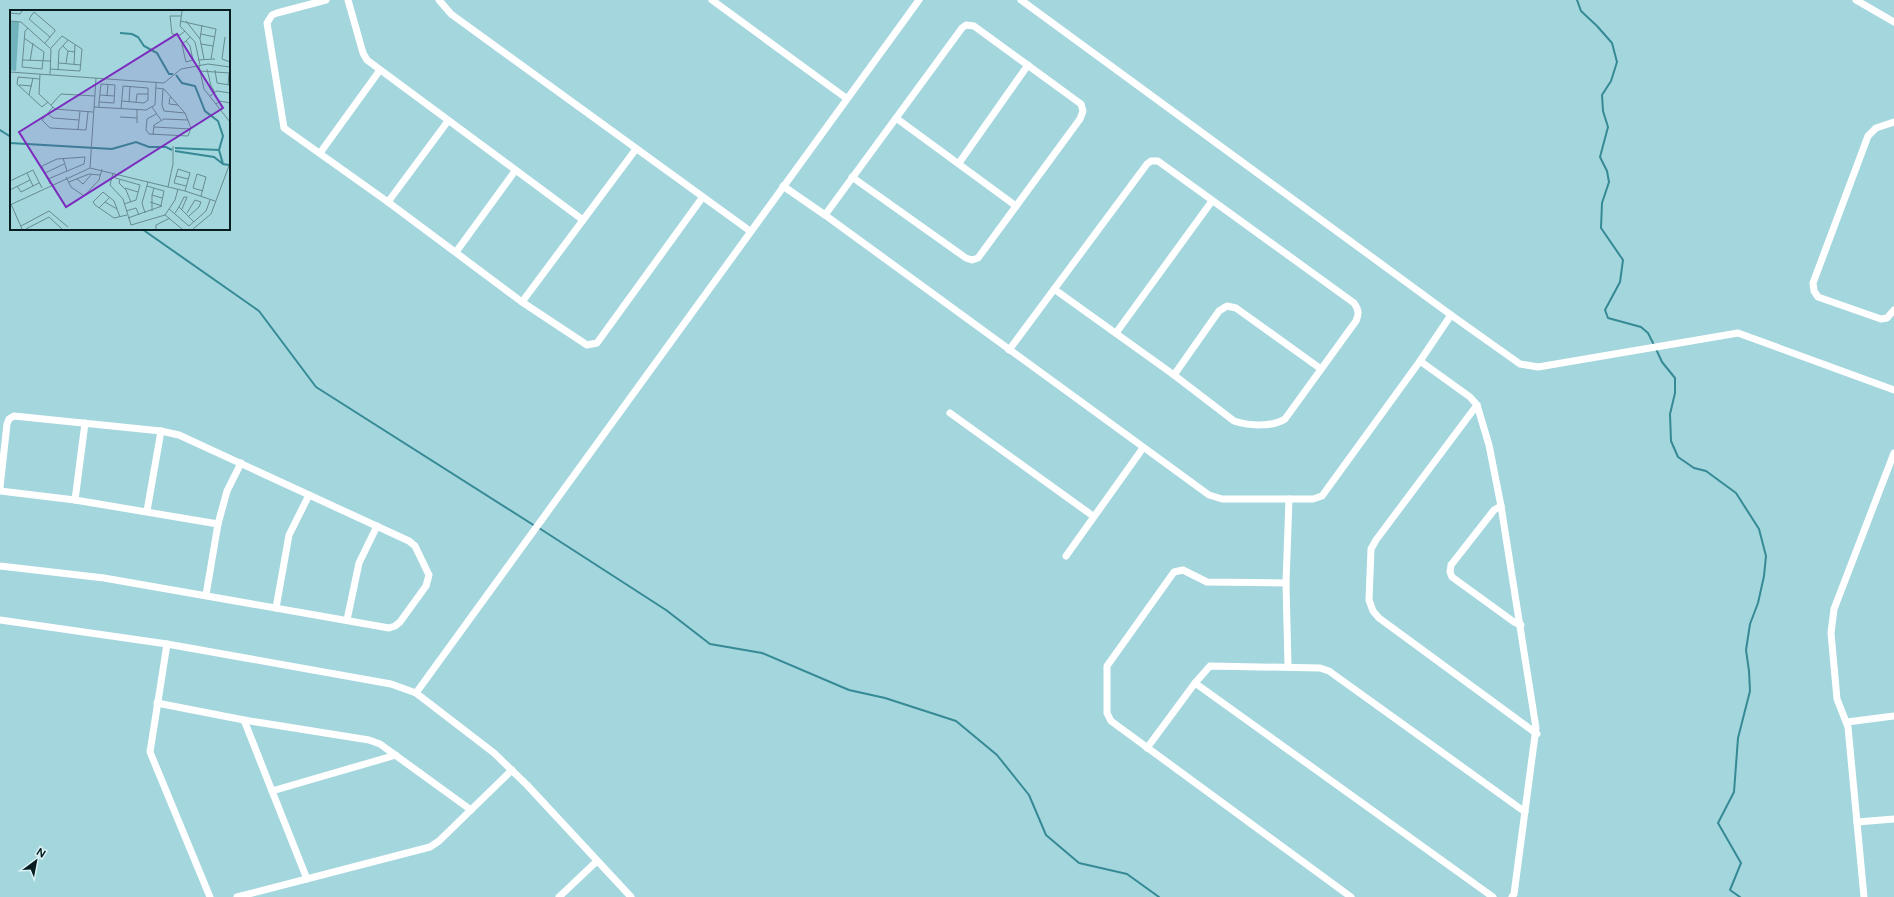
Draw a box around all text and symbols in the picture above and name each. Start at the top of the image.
inset map [10,10,230,230]
north arrow [16,841,56,881]
text: N [34,845,48,861]

